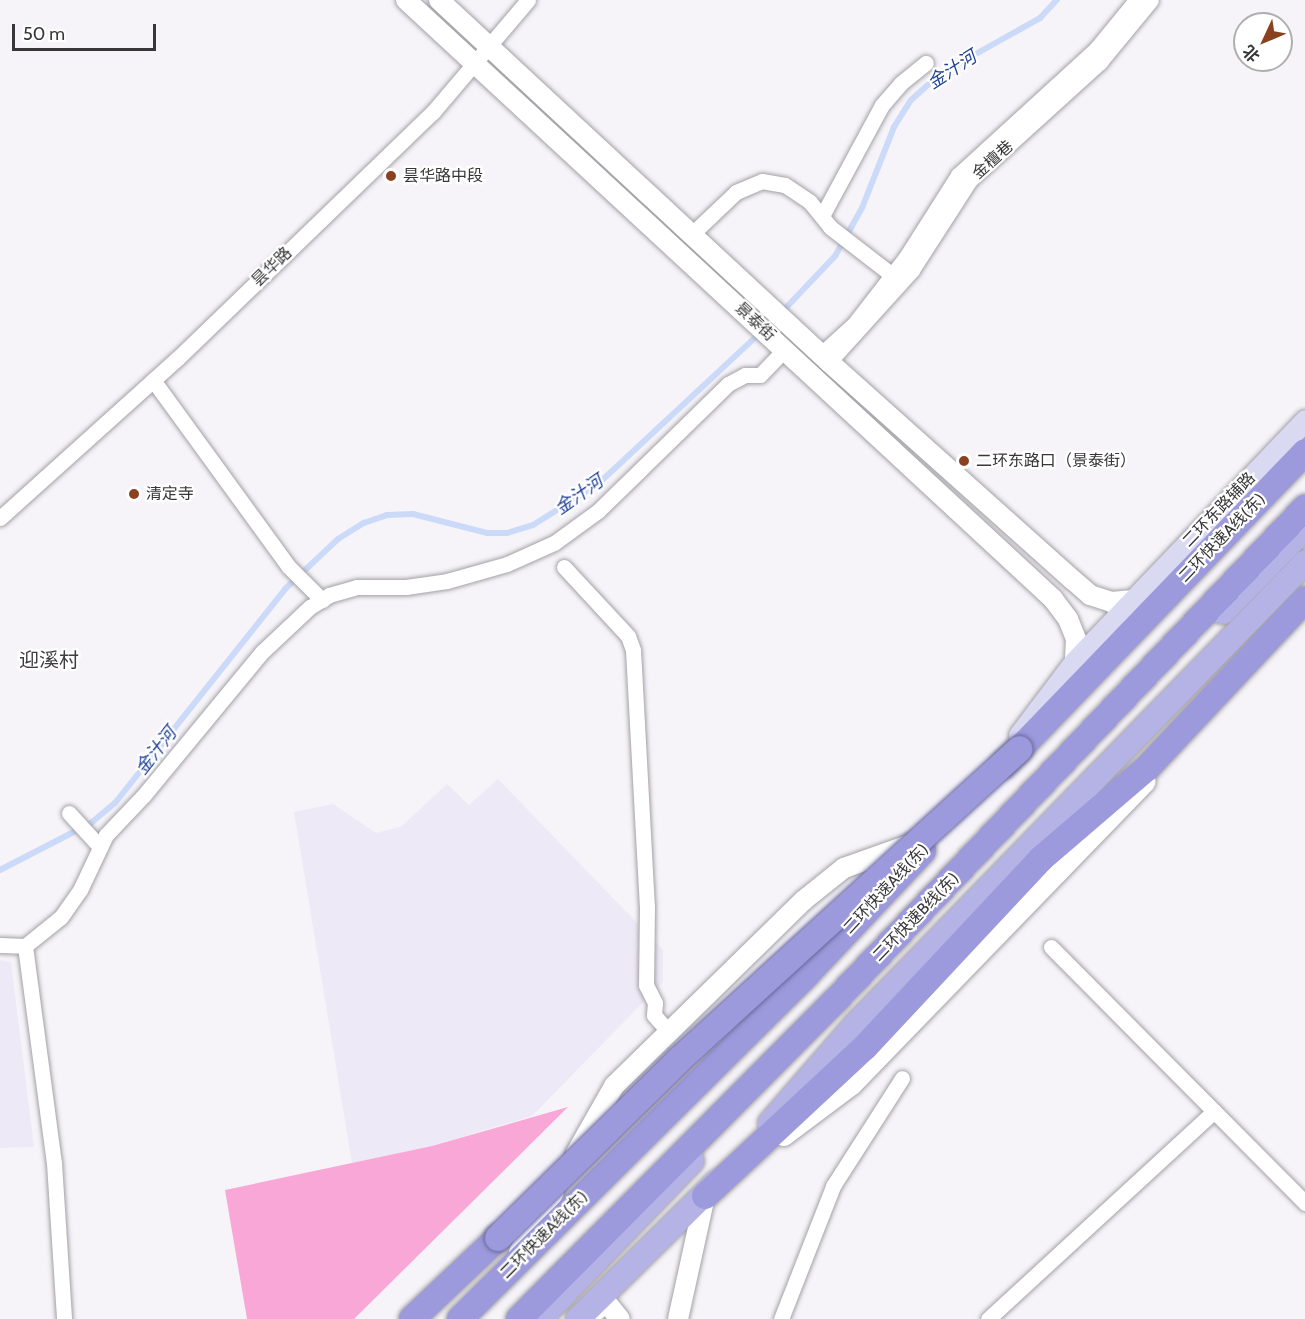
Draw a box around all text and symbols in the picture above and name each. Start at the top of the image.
scale bar [15,12,159,50]
north arrow [1233,12,1293,72]
text: 50 m [23,23,65,45]
text: 北 [1239,41,1264,66]
water label: 金汁河 [923,46,981,94]
street label: 金檀巷 [969,137,1017,183]
place label: 昙华路中段 [403,166,483,186]
marker: 昙华路中段 [384,169,398,183]
street label: 昙华路 [248,243,296,291]
street label: 景泰街 [731,299,779,345]
place label: 二环东路口（景泰街） [976,451,1136,471]
marker: 二环东路口（景泰街） [957,454,971,468]
street label: 二环东路辅路 [1179,469,1259,551]
water label: 金汁河 [551,471,607,519]
place label: 清定寺 [146,484,194,504]
marker: 清定寺 [127,487,141,501]
street label: 二环快速A线(东) [1175,490,1269,586]
district label: 迎溪村 [19,648,79,672]
water label: 金汁河 [131,723,181,779]
street label: 二环快速A线(东) [839,840,933,938]
street label: 二环快速B线(东) [869,869,963,965]
street label: 二环快速A线(东) [496,1187,592,1283]

